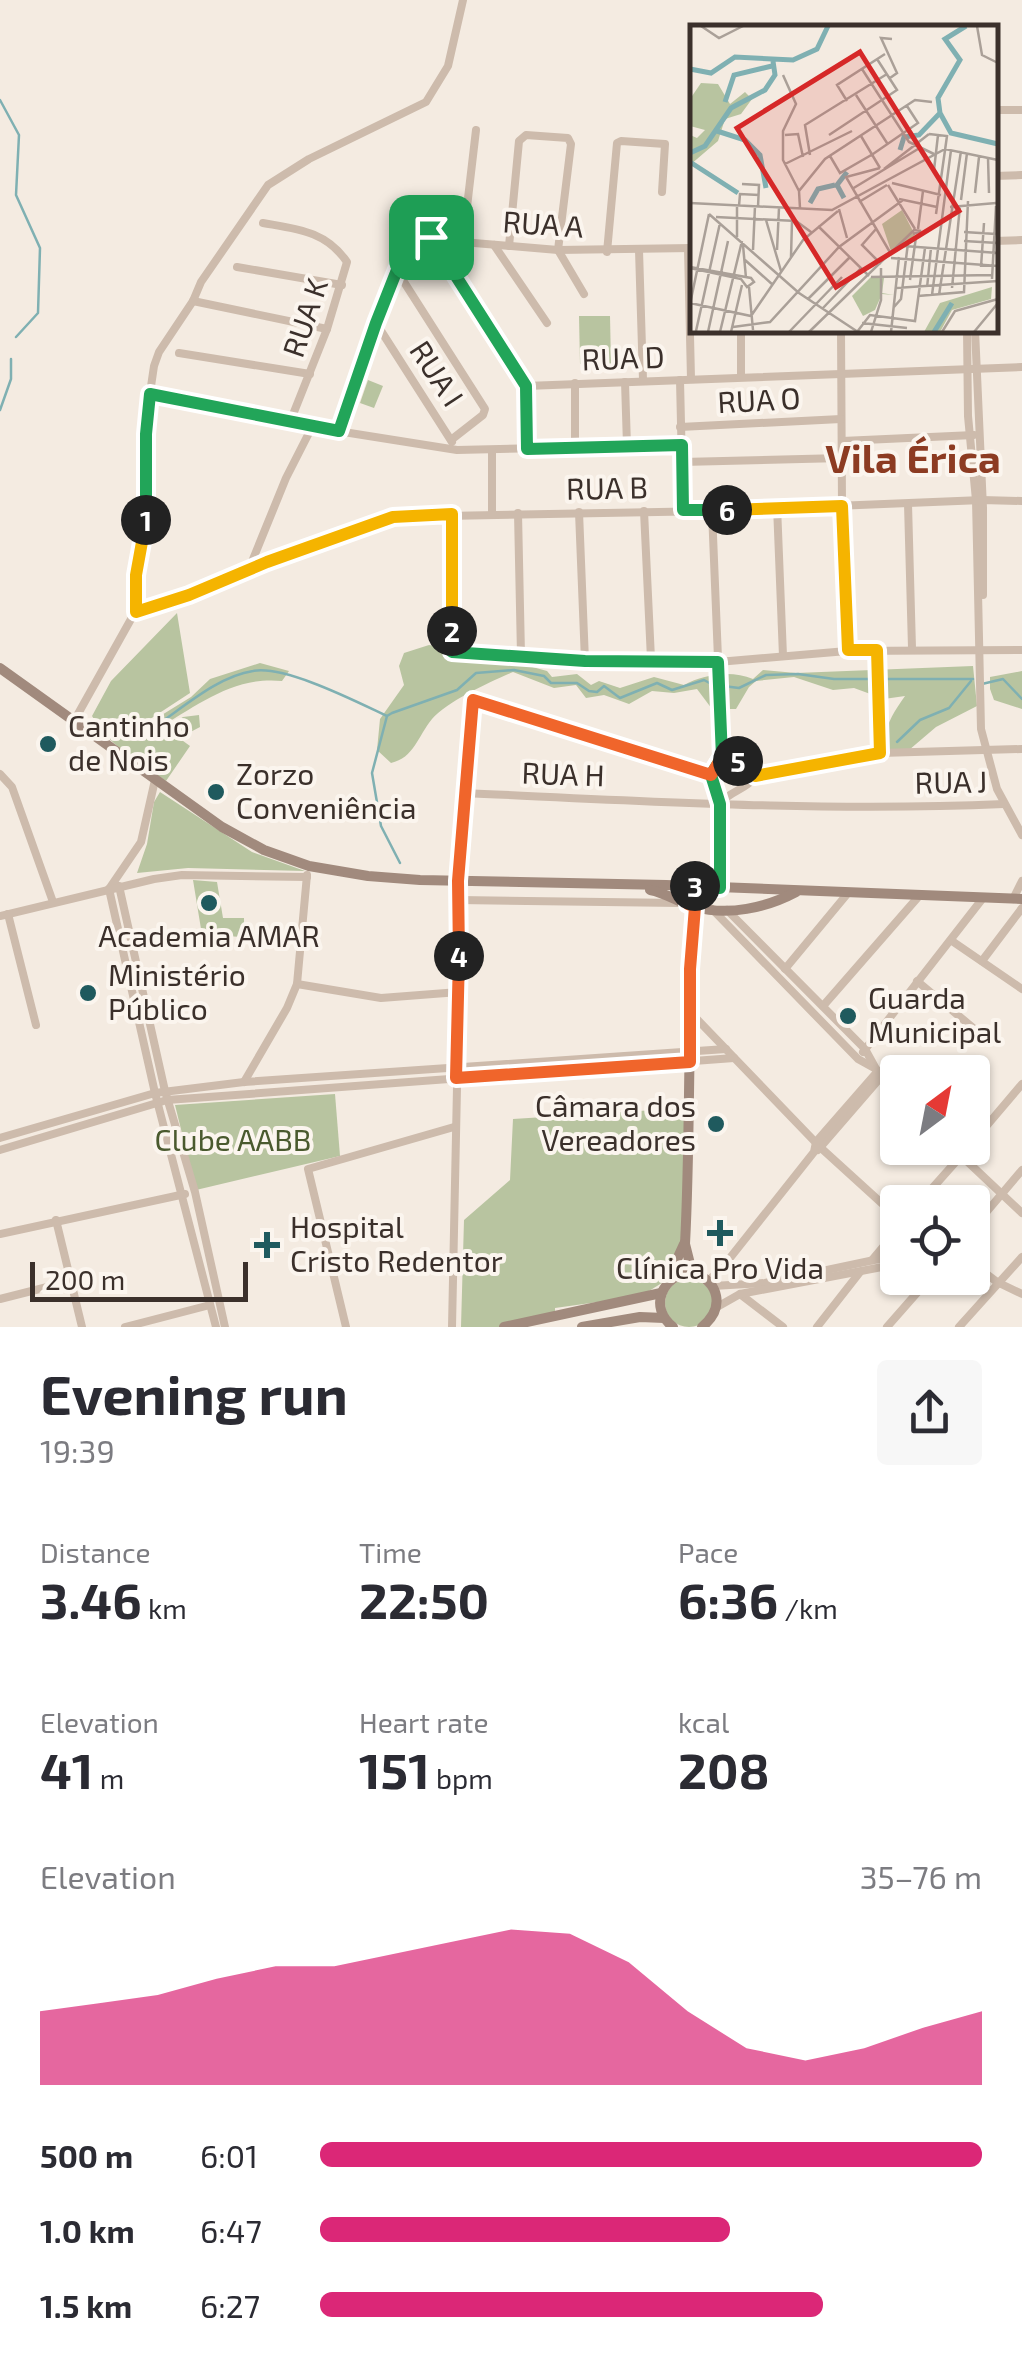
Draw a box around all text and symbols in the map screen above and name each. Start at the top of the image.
inset map [690,25,997,332]
pin [389,195,474,280]
street label: RUA A [501,202,585,244]
icon: arrive [404,210,459,265]
street label: RUA K [274,273,334,361]
street label: RUA I [403,333,472,412]
street label: RUA D [581,338,665,376]
street label: RUA O [716,379,801,419]
district label: Vila Érica [825,433,1001,481]
street label: RUA B [566,468,648,506]
pin: 6 [702,485,752,535]
text: 6 [719,493,735,527]
pin: 1 [121,495,171,545]
text: 1 [140,503,152,537]
pin: 2 [427,606,477,656]
text: 2 [444,614,460,648]
place label: Cantinho de Nois [68,707,190,777]
marker: Cantinho de Nois [37,733,59,755]
pin: 5 [713,736,763,786]
text: 5 [730,744,746,778]
street label: RUA H [521,754,605,792]
place label: Zorzo Conveniência [236,755,416,825]
street label: RUA J [914,762,988,800]
marker: Zorzo Conveniência [205,781,227,803]
pin: 3 [670,861,720,911]
text: 3 [687,869,703,903]
marker: Academia AMAR [198,892,220,914]
place label: Academia AMAR [98,917,320,953]
pin: 4 [434,931,484,981]
text: 4 [450,939,468,973]
place label: Ministério Público [108,956,246,1026]
place label: Guarda Municipal [868,979,1001,1049]
marker: Ministério Público [77,982,99,1004]
marker: Guarda Municipal [837,1005,859,1027]
north arrow [880,1055,990,1165]
map controls [880,1055,990,1295]
place label: Câmara dos Vereadores [535,1087,696,1157]
marker: Câmara dos Vereadores [705,1113,727,1135]
park label: Clube AABB [155,1121,311,1157]
button: locate [880,1185,990,1295]
place label: Hospital Cristo Redentor [290,1208,503,1278]
marker: Clínica Pro Vida [707,1220,733,1246]
marker: Hospital Cristo Redentor [254,1232,280,1258]
place label: Clínica Pro Vida [616,1249,824,1285]
scale bar [30,1257,248,1302]
text: 200 m [45,1262,125,1296]
text: Evening run [40,1360,348,1426]
button: share [877,1360,982,1465]
text: 19:39 [40,1431,115,1469]
text: Distance [40,1535,151,1569]
text: Time [359,1535,422,1569]
text: Pace [678,1535,738,1569]
text: 3.46 [40,1569,142,1629]
text: 22:50 [359,1569,489,1629]
text: 6:36 [678,1569,778,1629]
text: km [142,1591,187,1625]
text: /km [778,1591,838,1625]
text: Elevation [40,1705,159,1739]
text: Heart rate [359,1705,489,1739]
text: kcal [678,1705,729,1739]
text: 41 [40,1739,93,1799]
text: 151 [359,1739,430,1799]
text: 208 [678,1739,770,1799]
text: m [93,1761,124,1795]
text: bpm [430,1761,493,1795]
text: Elevation [40,1857,176,1895]
text: 35–76 m [860,1857,982,1895]
text: 500 m [40,2136,133,2174]
text: 6:01 [200,2136,258,2174]
text: 1.0 km [40,2211,135,2249]
text: 6:47 [200,2211,262,2249]
text: 1.5 km [40,2286,132,2324]
text: 6:27 [200,2286,260,2324]

